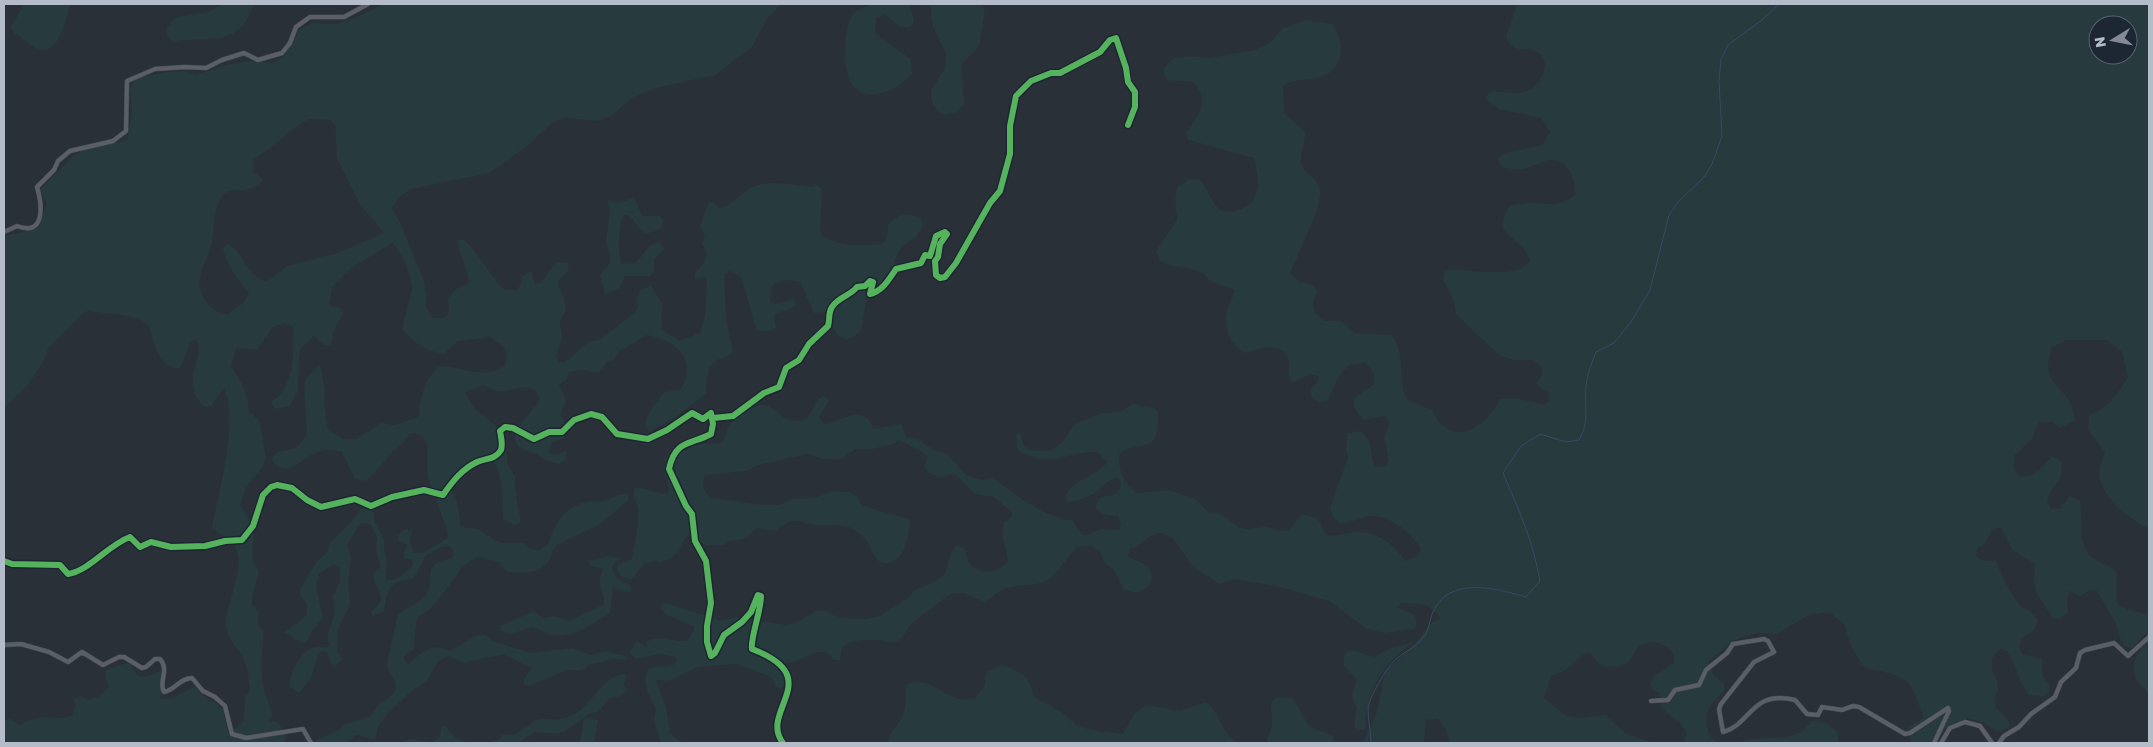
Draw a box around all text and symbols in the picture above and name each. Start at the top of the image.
north arrow [2088,15,2138,65]
text: N [2090,36,2109,49]

